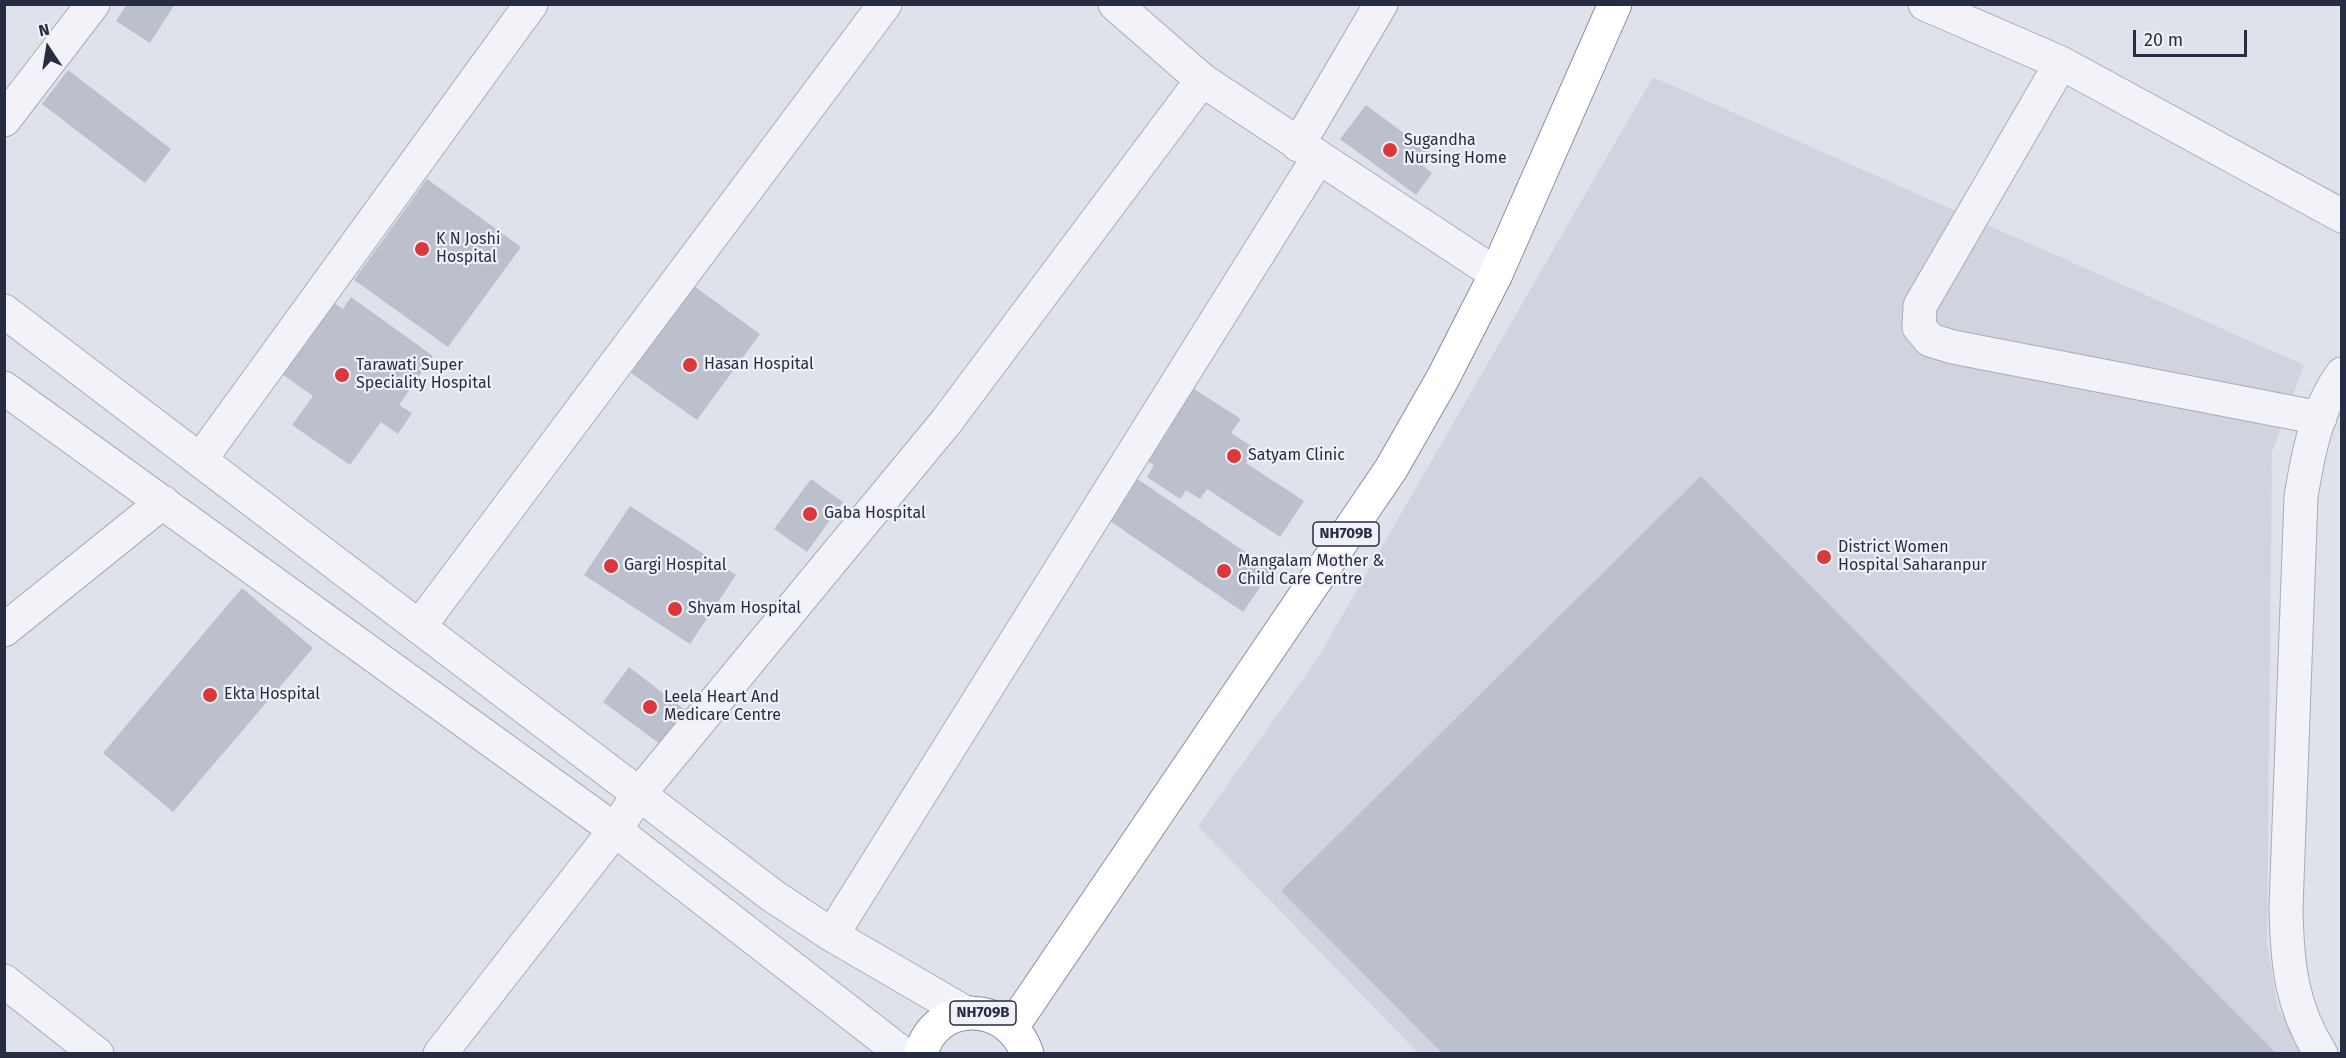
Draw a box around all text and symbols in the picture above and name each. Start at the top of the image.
north arrow [18,18,78,78]
scale bar [2136,18,2250,56]
text: N [37,20,51,40]
text: 20 m [2144,29,2183,51]
place label: Sugandha Nursing Home [1404,131,1507,169]
marker: Sugandha Nursing Home [1381,141,1399,159]
place label: K N Joshi Hospital [436,230,500,268]
marker: K N Joshi Hospital [413,240,431,258]
place label: Hasan Hospital [704,355,814,375]
place label: Tarawati Super Speciality Hospital [356,356,491,394]
marker: Hasan Hospital [681,356,699,374]
marker: Tarawati Super Speciality Hospital [333,366,351,384]
place label: Satyam Clinic [1248,446,1345,466]
marker: Satyam Clinic [1225,447,1243,465]
place label: Gaba Hospital [824,504,926,524]
marker: Gaba Hospital [801,505,819,523]
road number: NH709B [1313,522,1379,546]
place label: District Women Hospital Saharanpur [1838,538,1987,576]
marker: District Women Hospital Saharanpur [1815,548,1833,566]
place label: Mangalam Mother & Child Care Centre [1238,552,1384,590]
place label: Gargi Hospital [624,556,726,576]
marker: Gargi Hospital [602,557,620,575]
marker: Mangalam Mother & Child Care Centre [1215,562,1233,580]
place label: Shyam Hospital [688,599,801,619]
marker: Shyam Hospital [666,600,684,618]
place label: Ekta Hospital [224,685,320,705]
marker: Ekta Hospital [201,686,219,704]
place label: Leela Heart And Medicare Centre [664,688,781,726]
marker: Leela Heart And Medicare Centre [641,698,659,716]
road number: NH709B [950,1001,1016,1025]

